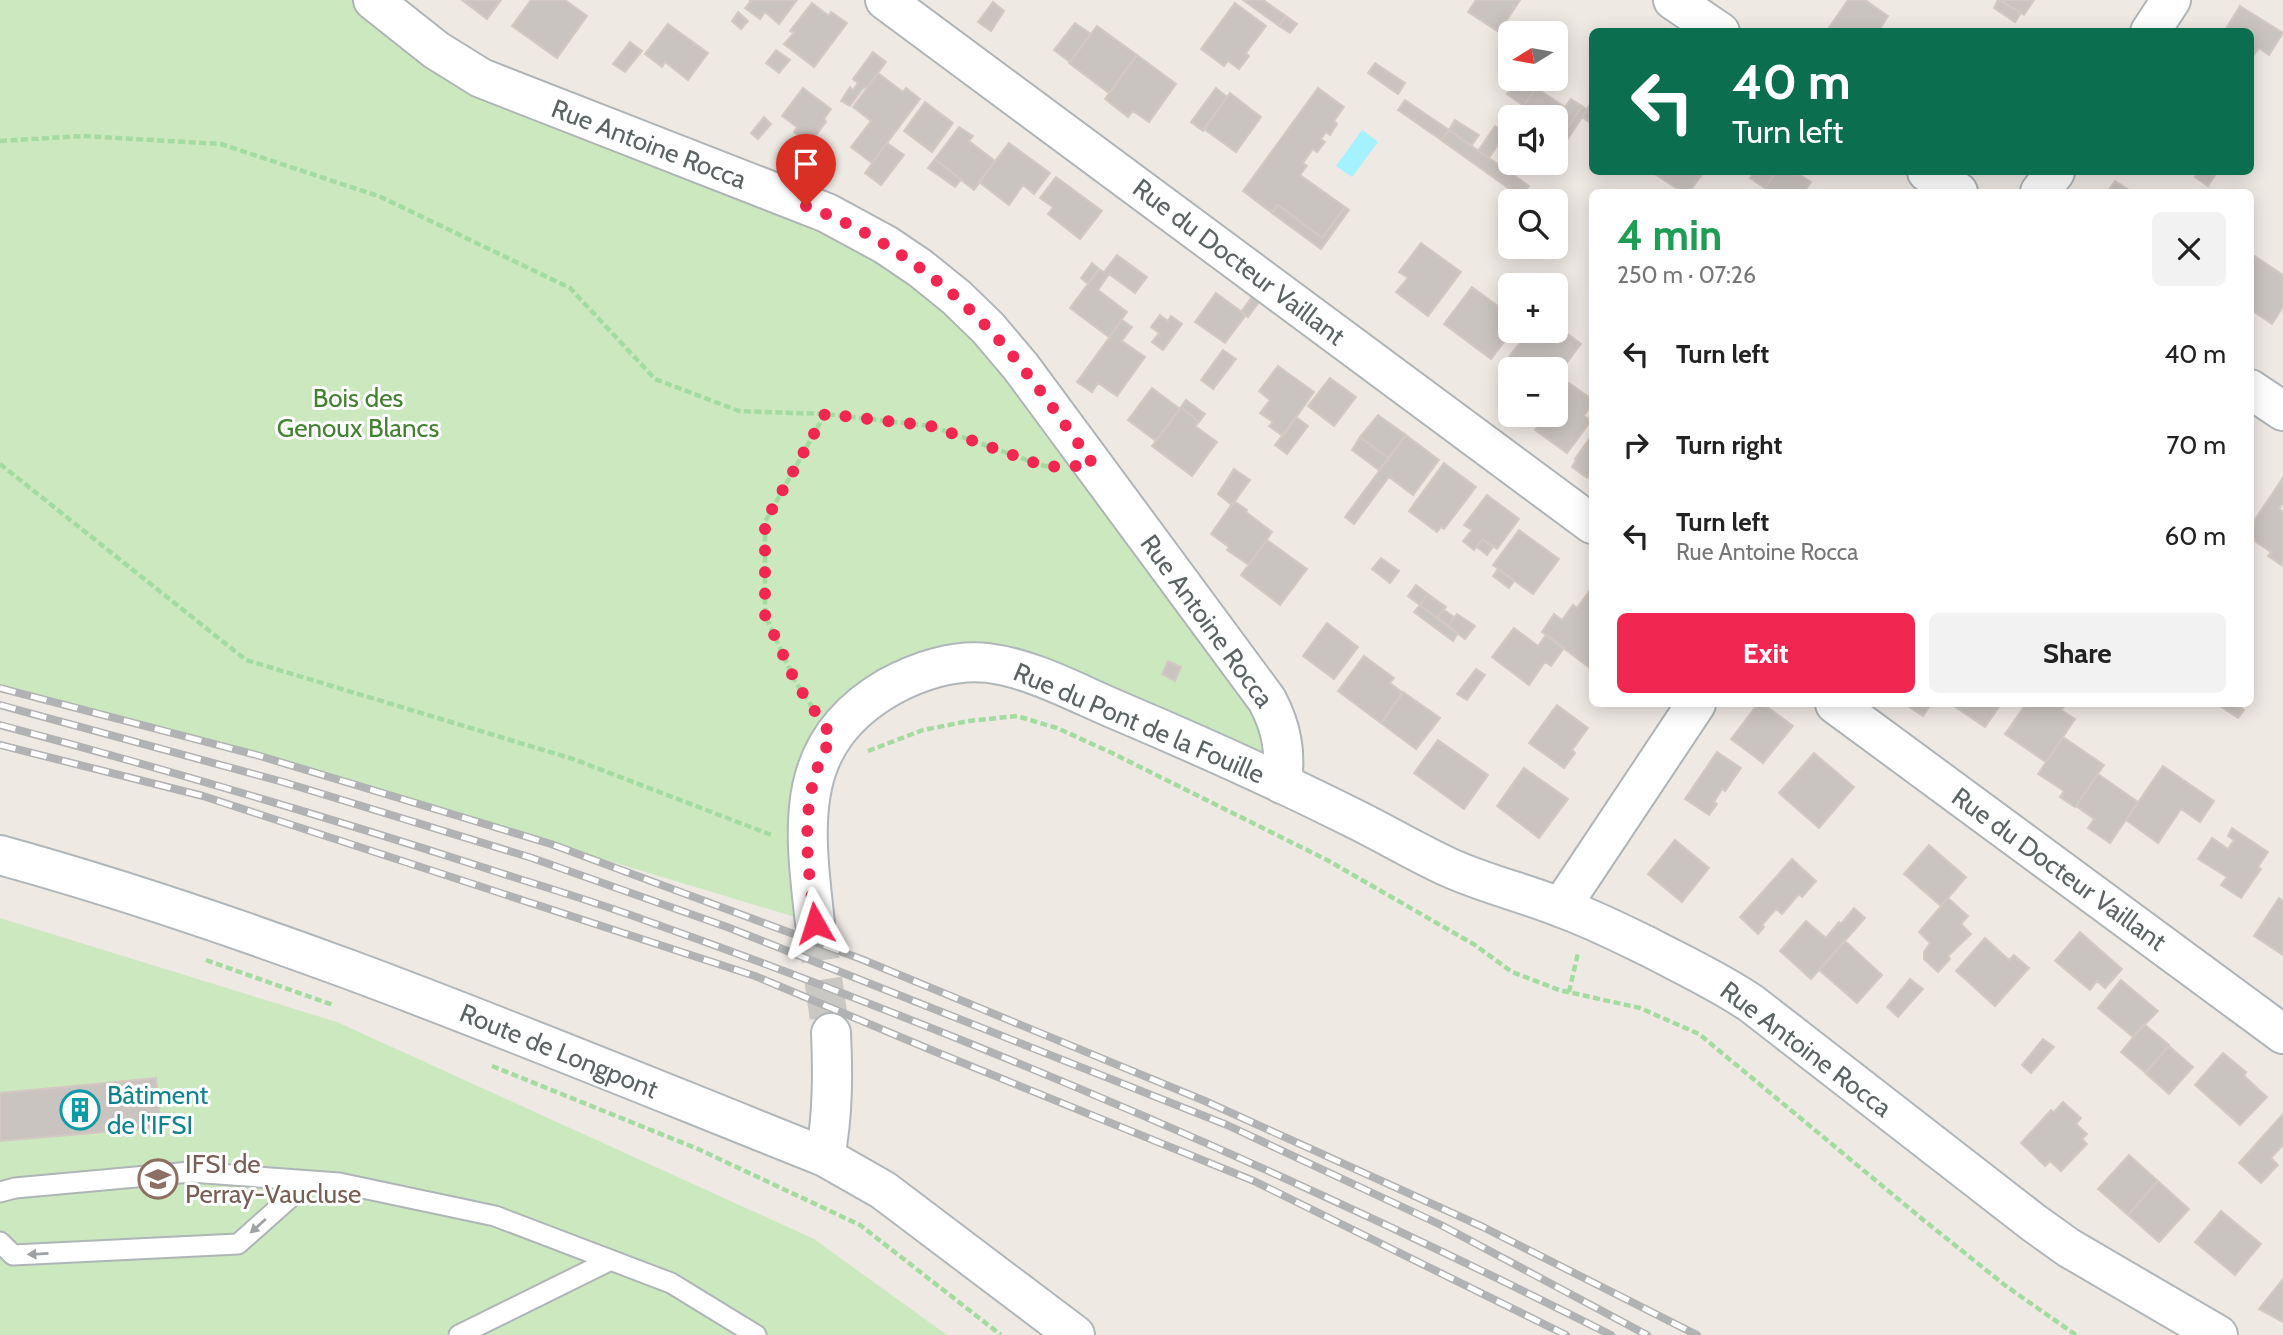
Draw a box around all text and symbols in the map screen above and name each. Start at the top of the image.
north arrow [1498,21,1568,91]
map controls [1498,21,1568,427]
text: 40 m [1732,52,1851,111]
icon: left [1617,56,1708,147]
street label: Rue Antoine Rocca [547,92,751,196]
button: sound [1498,105,1568,175]
text: Turn left [1732,112,1843,151]
pin [776,134,836,206]
icon: arrive [787,145,825,183]
street label: Rue du Docteur Vaillant [1127,172,1352,352]
button: search [1498,189,1568,259]
text: 4 min [1617,209,1722,261]
button: close [2152,212,2226,286]
text: 250 m · 07:26 [1617,261,1756,289]
button: + [1498,273,1568,343]
icon: left [1617,335,1655,373]
text: Turn left [1676,338,1769,370]
text: 40 m [2164,338,2226,370]
button: − [1498,357,1568,427]
park label: Bois des Genoux Blancs [277,382,439,444]
icon: right [1617,426,1655,464]
text: Turn right [1676,429,1782,461]
text: 70 m [2166,429,2226,461]
text: Turn left [1676,506,1769,538]
icon: left [1617,517,1655,555]
text: 60 m [2164,520,2226,552]
street label: Rue Antoine Rocca [1133,528,1281,714]
text: Rue Antoine Rocca [1676,538,1858,566]
button: Exit [1617,613,1915,693]
button: Share [1929,613,2226,693]
street label: Rue du Pont de la Fouille [1009,656,1269,790]
street label: Rue du Docteur Vaillant [1946,780,2173,958]
position arrow [778,886,852,960]
street label: Rue Antoine Rocca [1714,974,1898,1124]
street label: Route de Longpont [455,997,663,1105]
place label: Bâtiment de l'IFSI [107,1079,208,1141]
building icon: Bâtiment de l'IFSI [59,1089,101,1131]
place label: IFSI de Perray-Vaucluse [185,1148,361,1210]
school or university icon: IFSI de Perray-Vaucluse [137,1158,179,1200]
one-way arrow [249,1218,267,1234]
one-way arrow [27,1248,49,1259]

